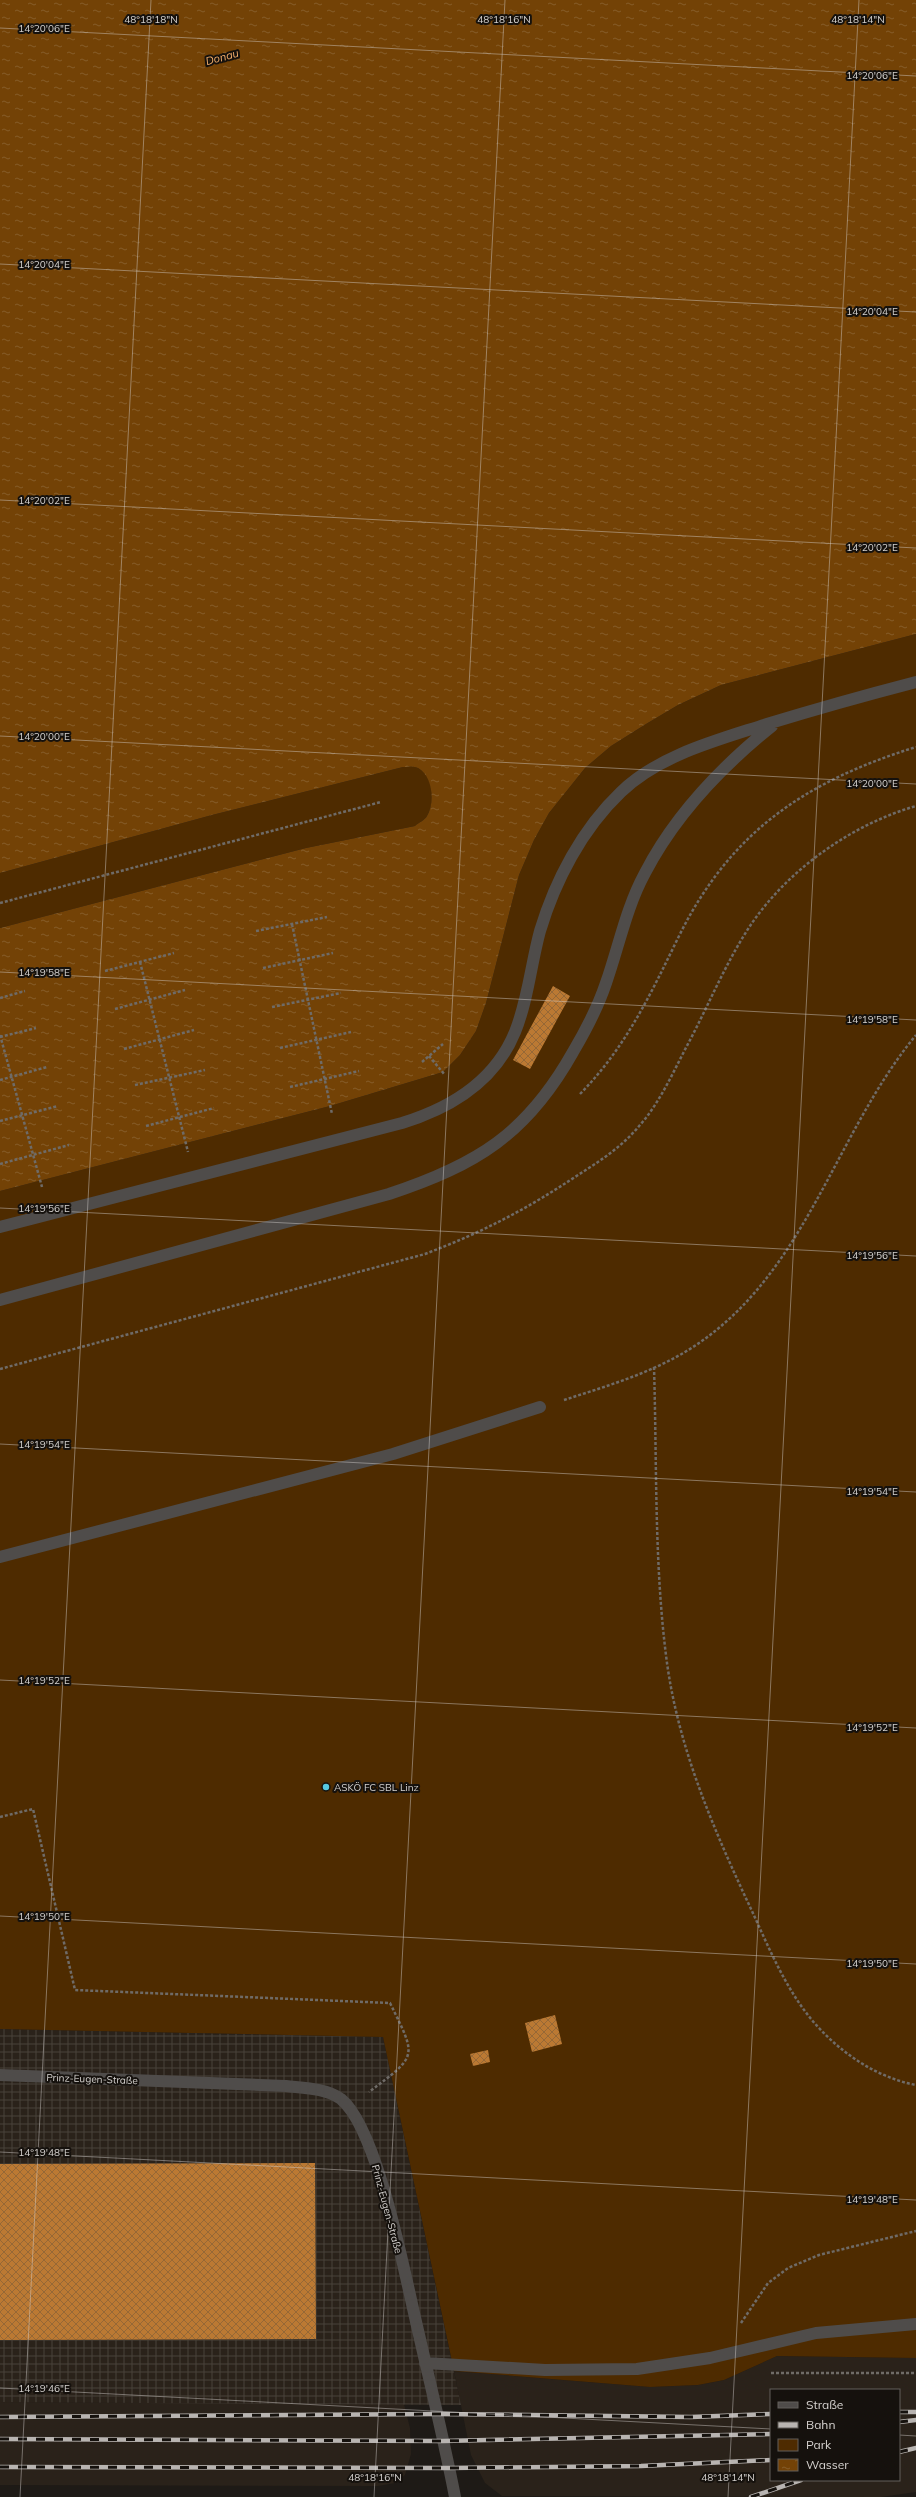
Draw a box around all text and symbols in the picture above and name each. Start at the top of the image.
text: 48°18'18"N [124,13,178,26]
text: 48°18'16"N [477,13,531,26]
text: 48°18'14"N [831,13,885,26]
text: 14°20'06"E [18,22,70,35]
water label: Donau [204,46,240,68]
text: 14°20'06"E [846,69,898,82]
text: 14°20'04"E [18,258,70,271]
text: 14°20'04"E [846,305,898,318]
text: 14°20'02"E [18,494,70,507]
text: 14°20'02"E [846,541,898,554]
text: 14°20'00"E [18,730,70,743]
text: 14°20'00"E [846,777,898,790]
text: 14°19'58"E [18,966,70,979]
text: 14°19'58"E [846,1013,898,1026]
text: 14°19'56"E [18,1202,70,1215]
text: 14°19'56"E [846,1249,898,1262]
text: 14°19'54"E [18,1438,70,1451]
text: 14°19'54"E [846,1485,898,1498]
text: 14°19'52"E [18,1674,70,1687]
text: 14°19'52"E [846,1721,898,1734]
place label: ASKÖ FC SBL Linz [334,1781,419,1794]
marker: ASKÖ FC SBL Linz [321,1782,331,1792]
text: 14°19'50"E [18,1910,70,1923]
text: 14°19'50"E [846,1957,898,1970]
street label: Prinz-Eugen-Straße [46,2071,138,2087]
text: 14°19'48"E [18,2146,70,2159]
street label: Prinz-Eugen-Straße [369,2163,405,2255]
text: 14°19'48"E [846,2193,898,2206]
text: 14°19'46"E [18,2382,70,2395]
legend [770,2389,900,2481]
text: Straße [806,2397,843,2412]
text: Bahn [806,2417,835,2432]
text: Park [806,2437,832,2452]
text: Wasser [806,2457,849,2472]
text: 48°18'16"N [348,2471,402,2484]
text: 48°18'14"N [701,2471,755,2484]

